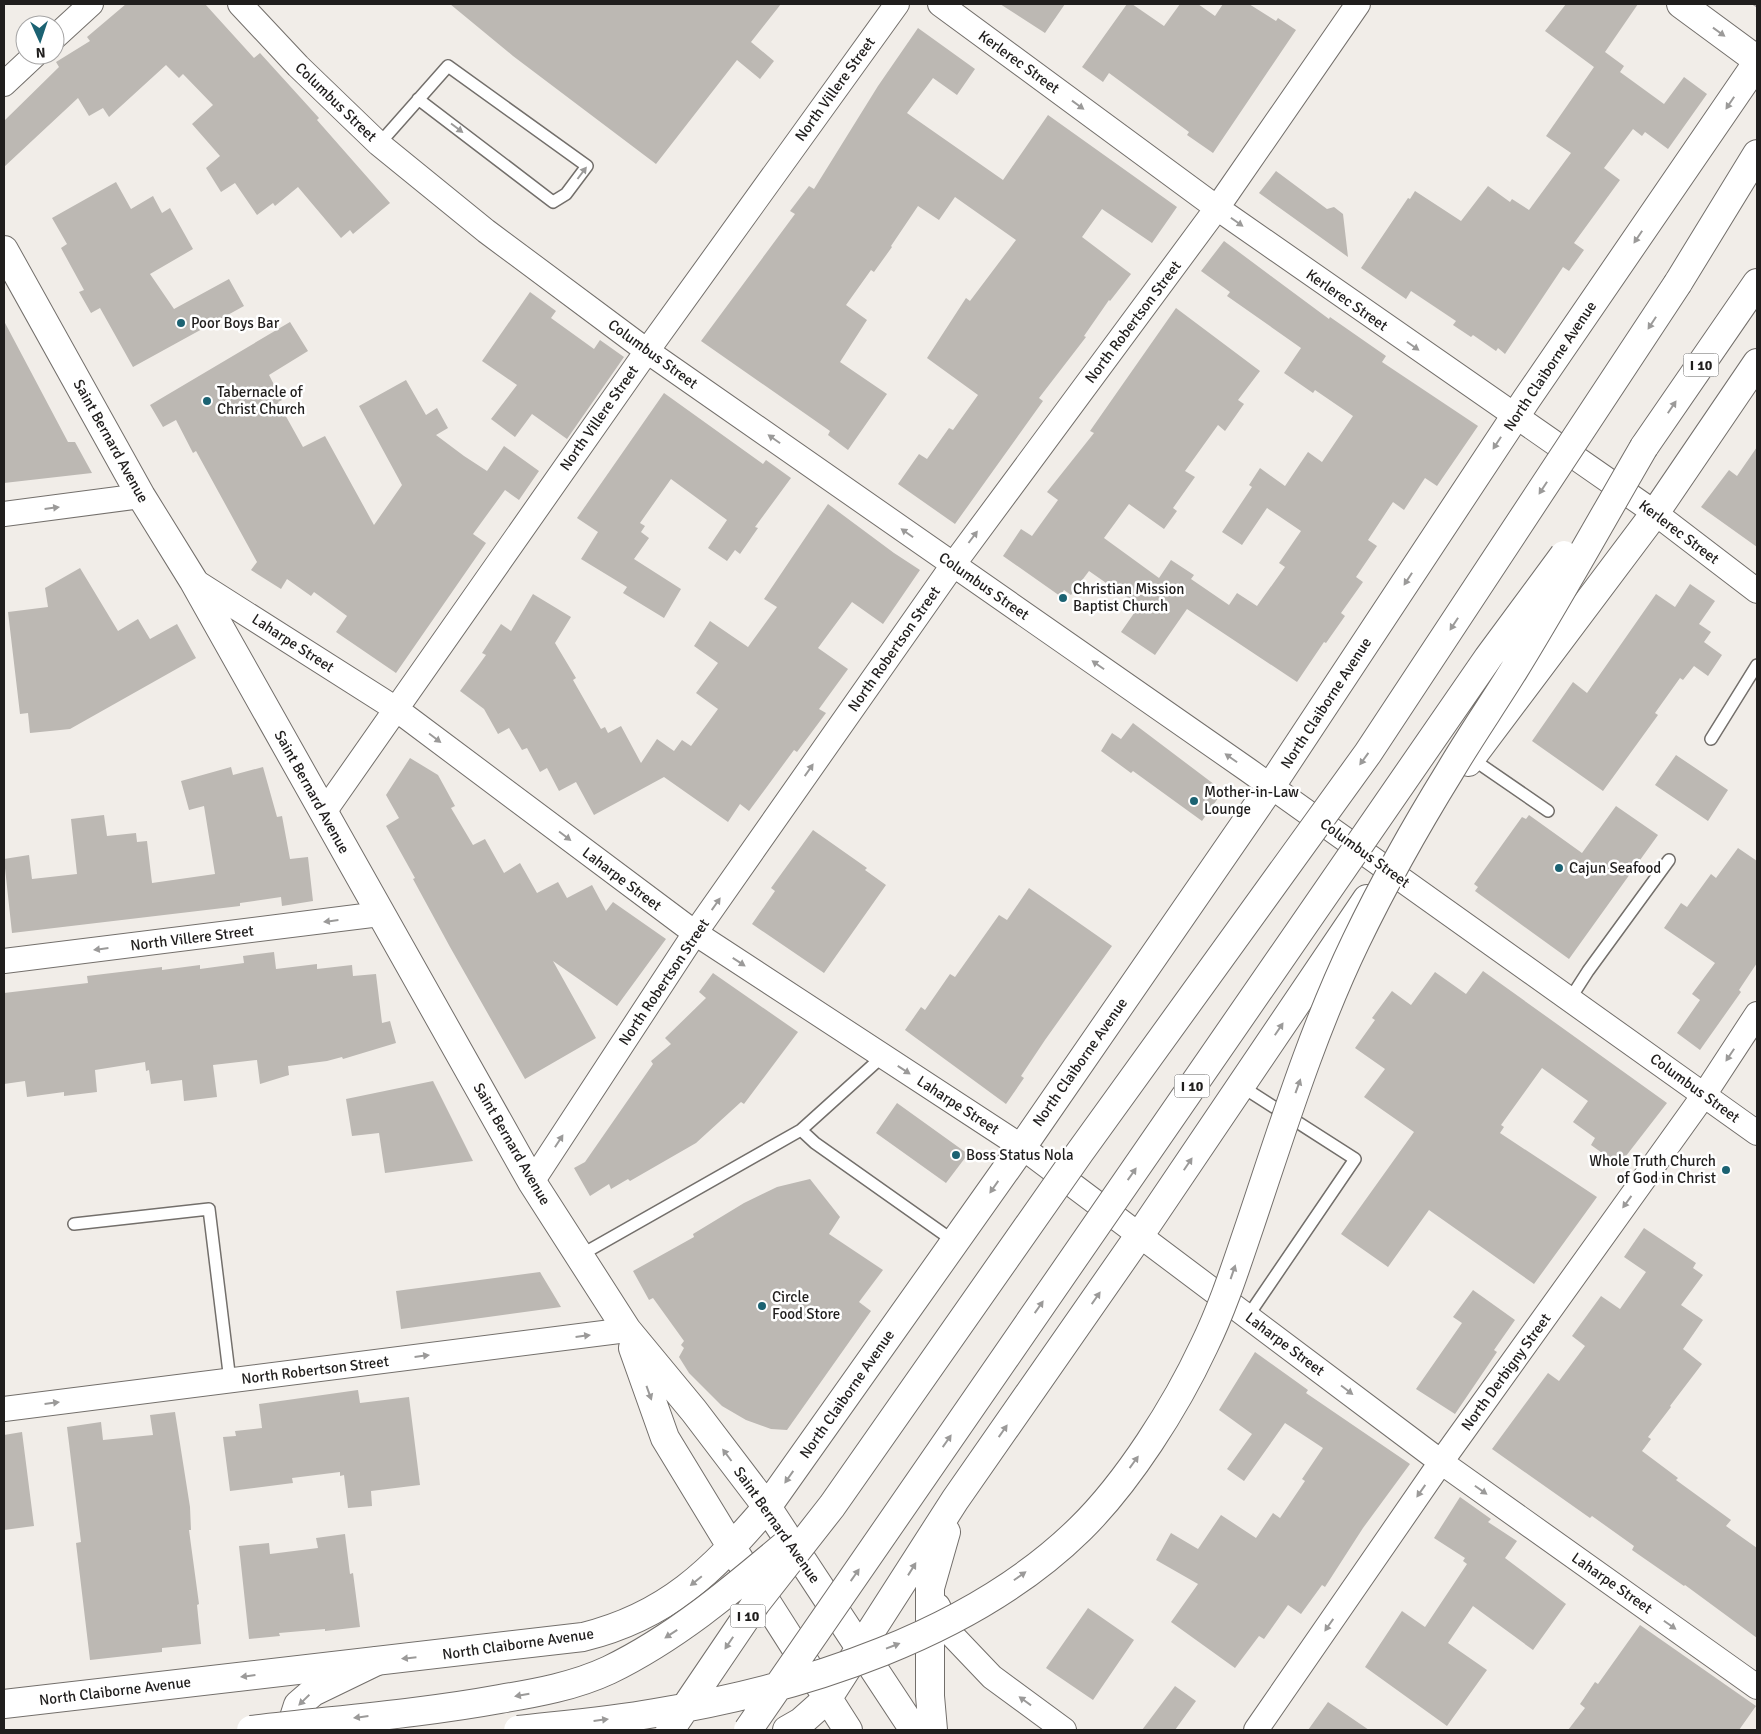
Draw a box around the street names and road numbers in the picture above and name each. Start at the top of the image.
street label: Kerlerec Street [975,27,1063,97]
street label: North Villere Street [791,33,879,145]
street label: Columbus Street [292,59,380,145]
street label: North Robertson Street [1081,257,1185,387]
street label: Kerlerec Street [1303,265,1391,335]
street label: North Claiborne Avenue [1500,298,1600,434]
street label: Columbus Street [605,316,701,392]
road number: I 10 [1684,354,1718,376]
street label: North Villere Street [556,362,642,474]
street label: Saint Bernard Avenue [70,376,152,506]
street label: Kerlerec Street [1635,496,1723,568]
street label: Columbus Street [935,548,1033,624]
street label: North Robertson Street [844,583,944,715]
street label: Laharpe Street [249,610,337,676]
street label: North Claiborne Avenue [1277,634,1375,772]
street label: Saint Bernard Avenue [271,727,353,857]
street label: Columbus Street [1317,815,1413,891]
street label: Laharpe Street [579,843,665,915]
street label: North Robertson Street [615,915,713,1049]
street label: North Villere Street [129,921,255,955]
street label: North Claiborne Avenue [1029,994,1131,1130]
street label: Columbus Street [1647,1050,1743,1126]
street label: Laharpe Street [914,1072,1002,1138]
road number: I 10 [1174,1074,1210,1098]
street label: Saint Bernard Avenue [470,1080,554,1208]
street label: Laharpe Street [1242,1308,1328,1380]
street label: North Derbigny Street [1457,1310,1555,1434]
street label: North Claiborne Avenue [796,1326,898,1462]
street label: North Robertson Street [240,1352,390,1388]
street label: Saint Bernard Avenue [730,1463,824,1587]
street label: Laharpe Street [1568,1549,1656,1617]
road number: I 10 [730,1604,766,1628]
street label: North Claiborne Avenue [441,1624,595,1664]
street label: North Claiborne Avenue [38,1673,192,1709]

